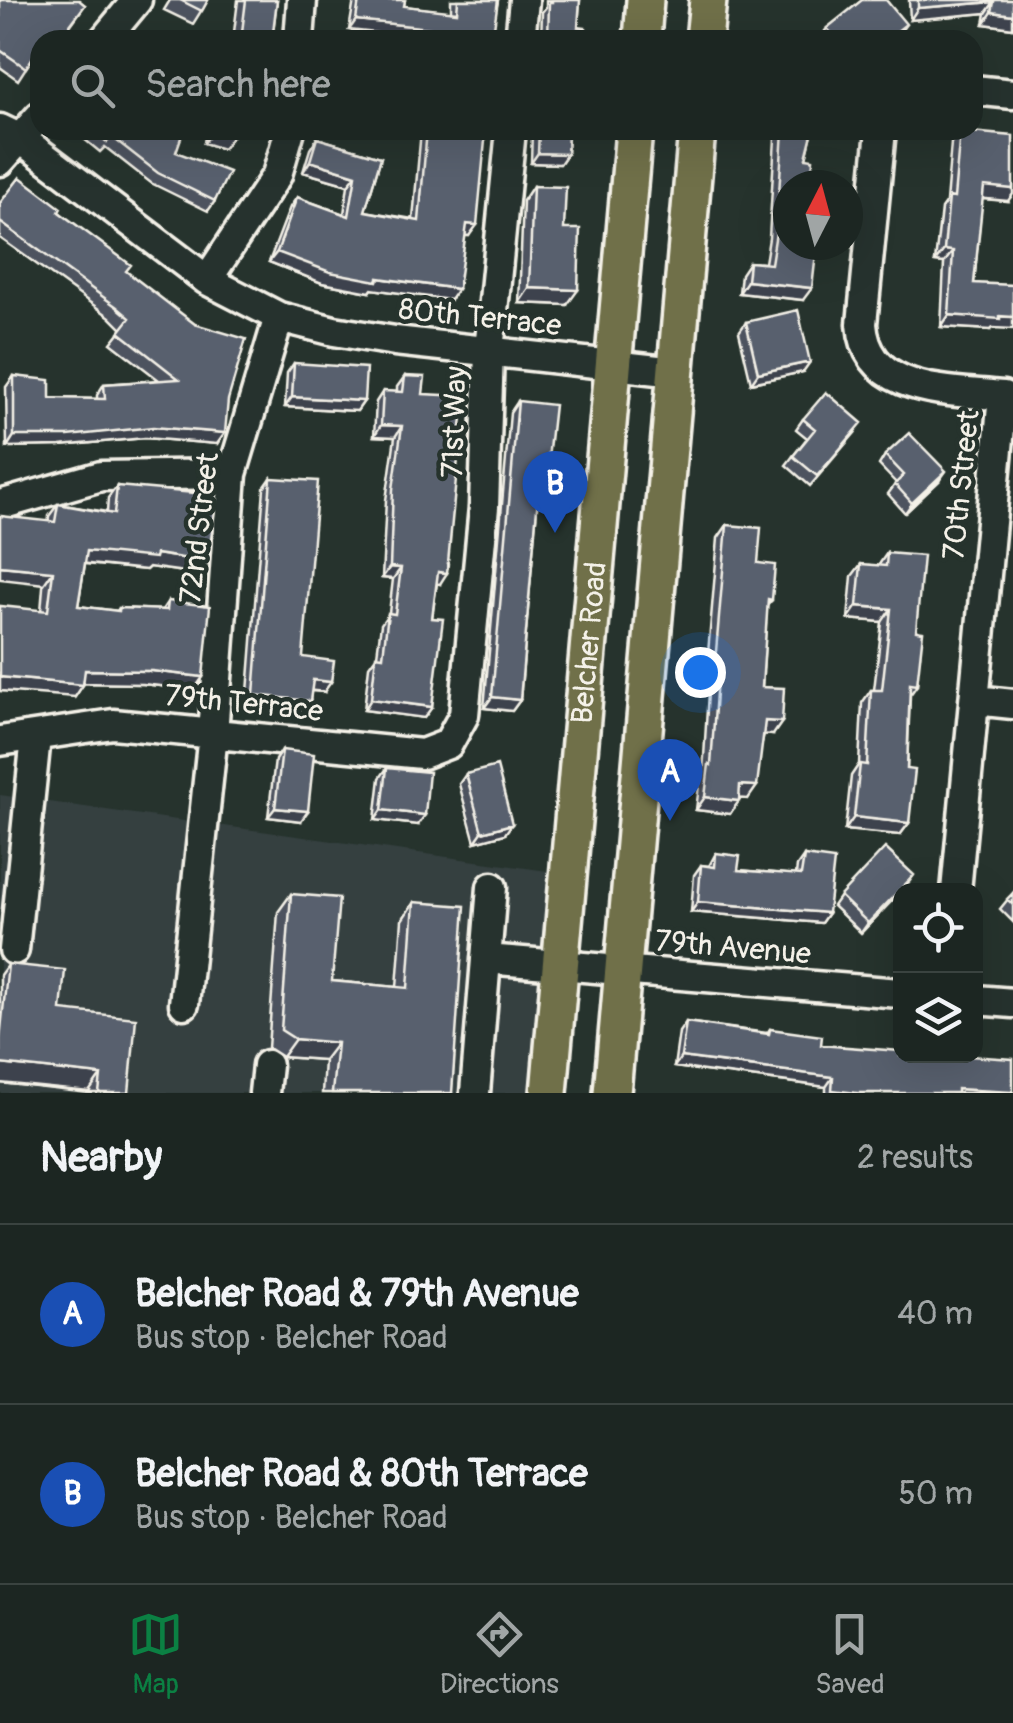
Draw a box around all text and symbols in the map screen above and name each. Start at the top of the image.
search box [30,30,983,140]
icon: search [65,58,120,113]
text: Search here [145,61,331,109]
north arrow [773,170,863,260]
street label: 80th Terrace [397,291,563,344]
street label: 71st Way [434,365,475,479]
street label: 70th Street [935,407,988,562]
street label: 72nd Street [172,449,227,606]
pin: B [522,450,588,533]
street label: Belcher Road [564,560,615,725]
your location [675,647,726,698]
street label: 79th Terrace [163,677,325,730]
pin: A [638,738,702,821]
map controls [893,883,983,1063]
button: locate [893,883,983,973]
street label: 79th Avenue [654,922,813,973]
button: layers [893,973,983,1063]
text: Nearby [40,1132,162,1184]
text: 2 results [857,1138,973,1178]
text: Belcher Road & 79th Avenue [135,1270,579,1318]
text: A [62,1294,83,1334]
text: 40 m [897,1294,973,1334]
text: Bus stop · Belcher Road [135,1318,448,1358]
text: Belcher Road & 80th Terrace [135,1450,588,1498]
text: B [63,1474,82,1514]
text: 50 m [898,1474,973,1514]
text: Bus stop · Belcher Road [135,1498,448,1538]
tab: Map [128,1607,183,1702]
tab: Directions [440,1607,559,1702]
tab: Saved [815,1607,885,1702]

